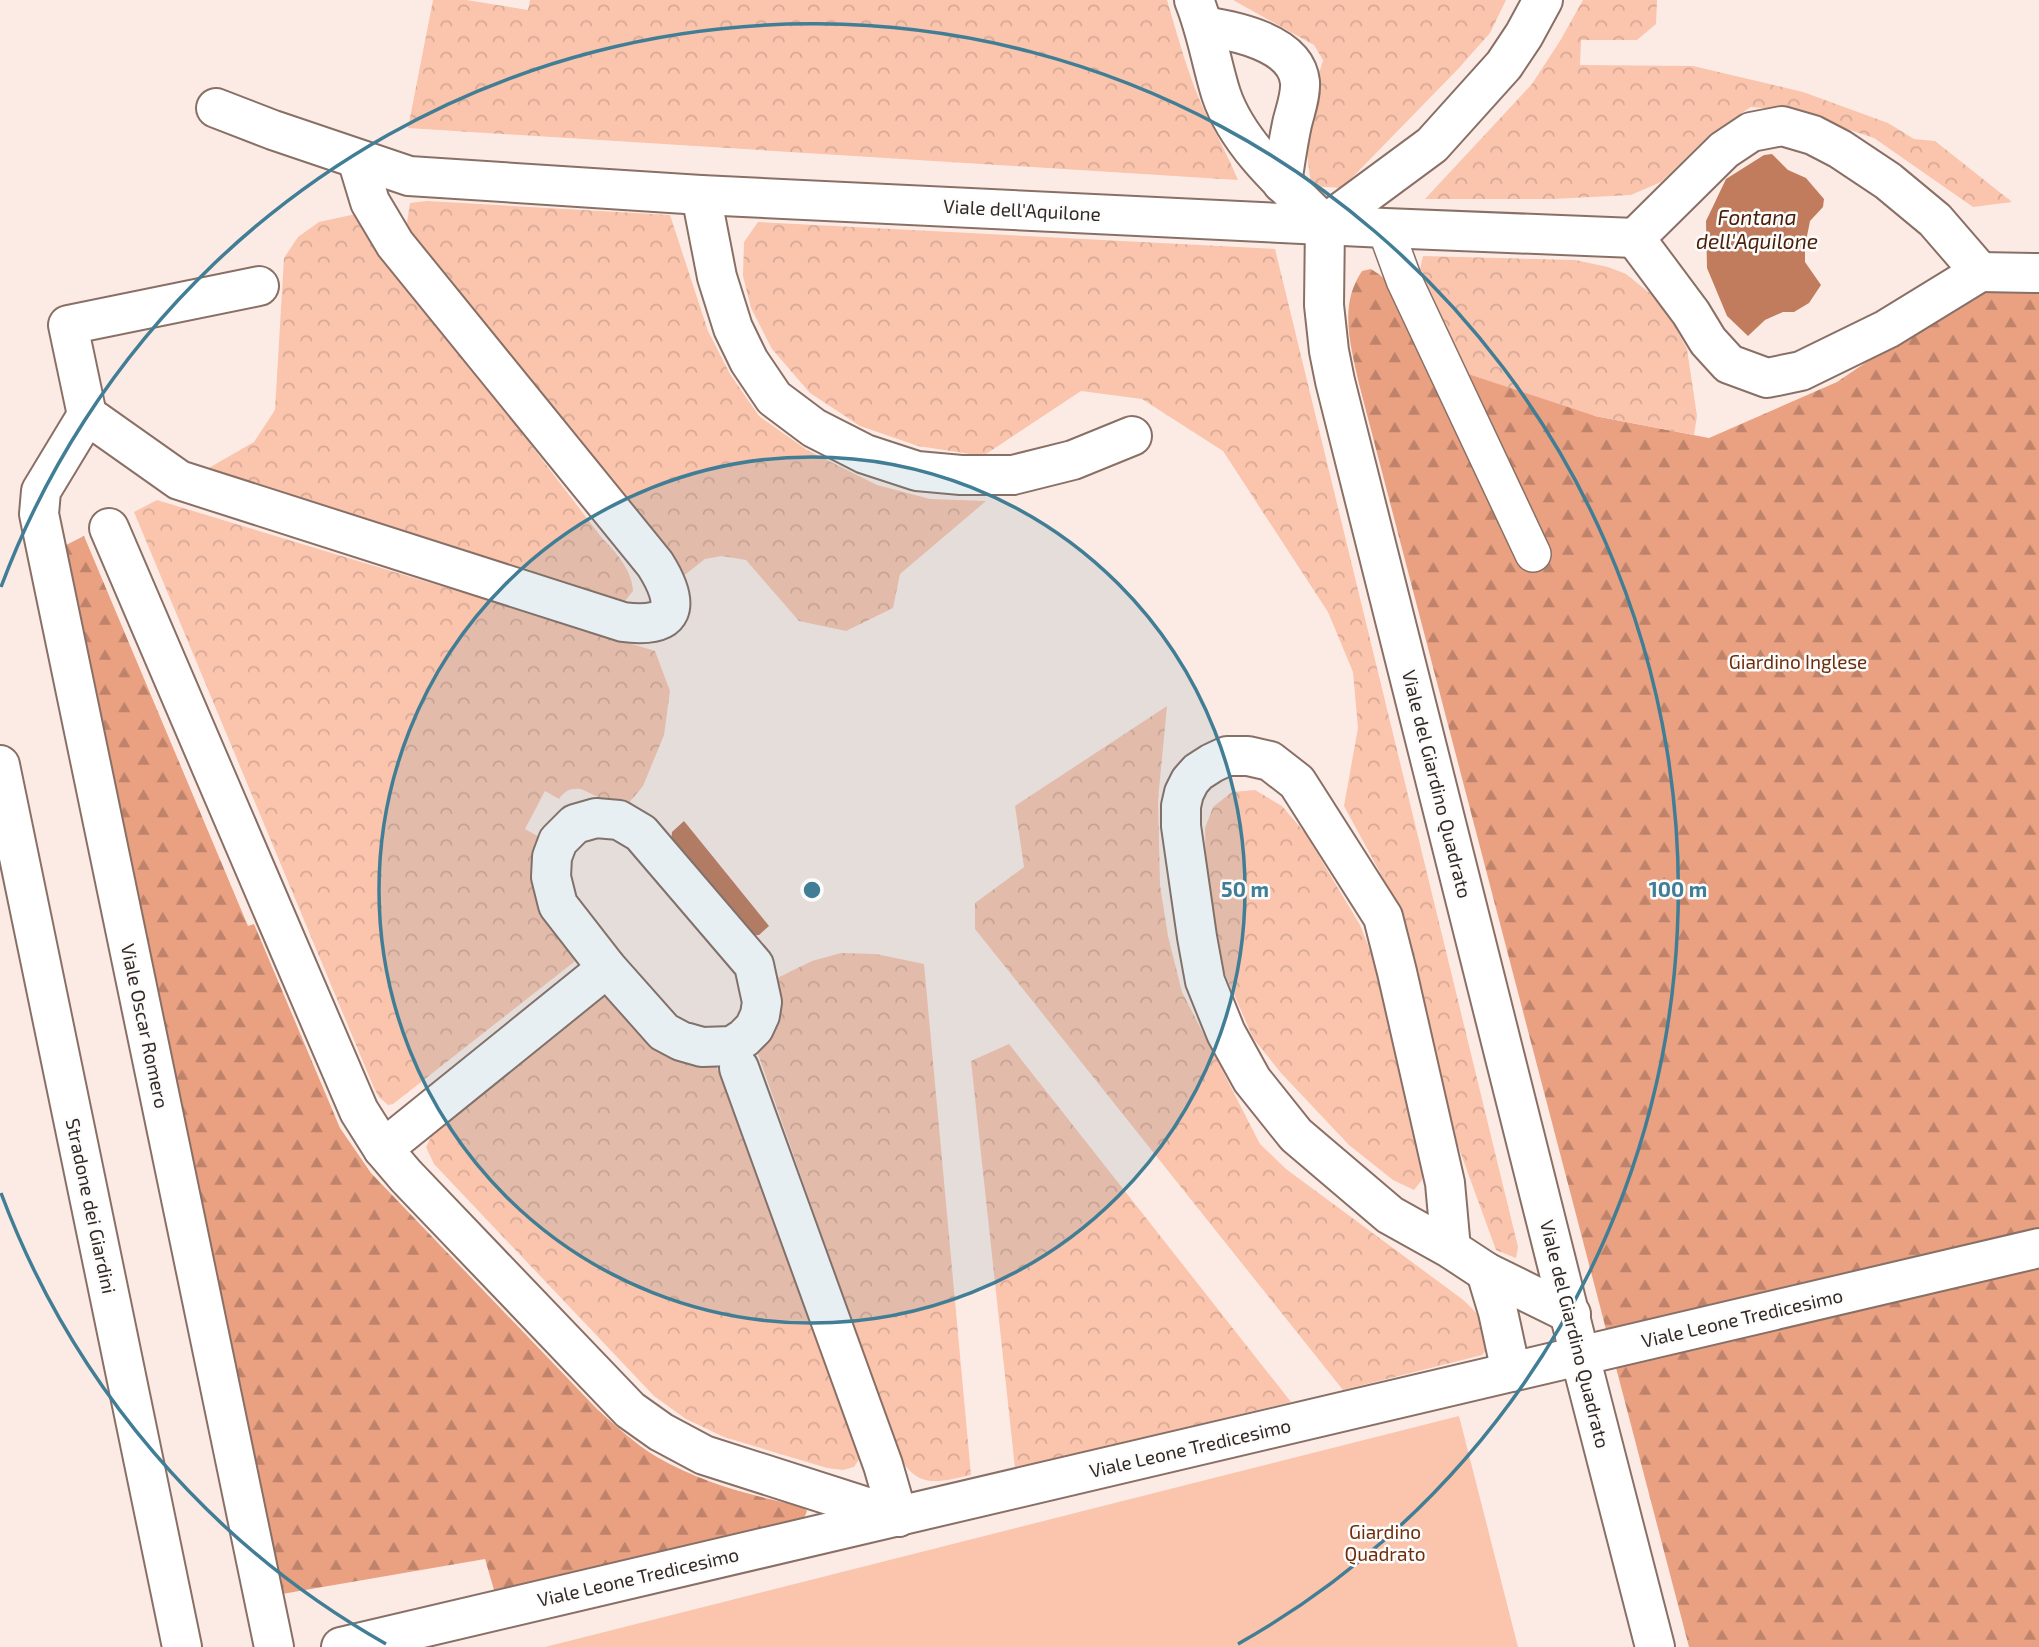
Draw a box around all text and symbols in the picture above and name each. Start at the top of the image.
street label: Viale dell'Aquilone [943,194,1101,225]
water label: Fontana dell'Aquilone [1696,204,1818,253]
park label: Giardino Inglese [1729,650,1867,673]
street label: Viale del Giardino Quadrato [1398,667,1477,900]
text: 50 m [1221,876,1269,901]
text: 100 m [1649,876,1707,901]
centre of rings [800,878,824,902]
street label: Viale Oscar Romero [117,941,174,1110]
street label: Stradone dei Giardini [62,1116,121,1296]
street label: Viale del Giardino Quadrato [1536,1217,1615,1450]
street label: Viale Leone Tredicesimo [1639,1283,1845,1352]
street label: Viale Leone Tredicesimo [1087,1413,1293,1482]
park label: Giardino Quadrato [1345,1520,1425,1565]
street label: Viale Leone Tredicesimo [535,1542,741,1611]

